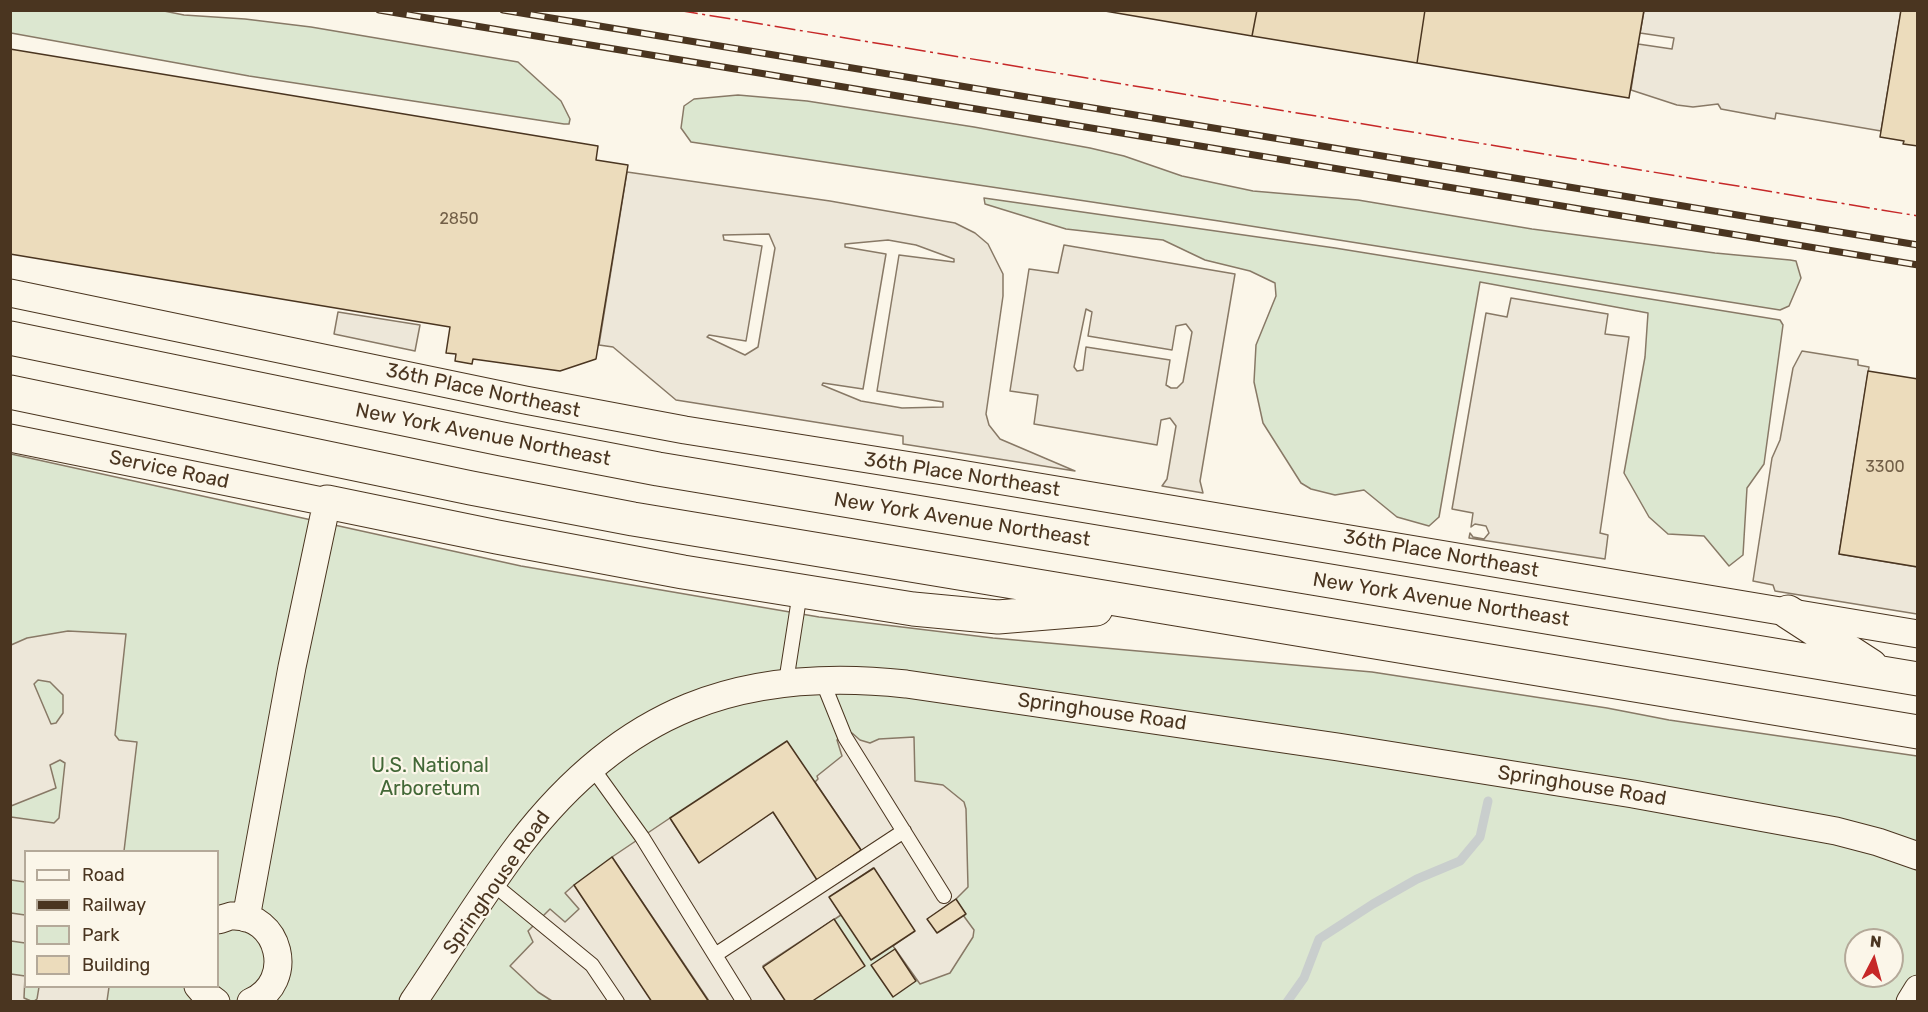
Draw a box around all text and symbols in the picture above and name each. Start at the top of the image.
house number: 2850 [439,209,479,229]
street label: 36th Place Northeast [384,359,582,423]
street label: New York Avenue Northeast [353,398,613,472]
street label: Service Road [107,446,231,494]
street label: 36th Place Northeast [862,448,1062,502]
house number: 3300 [1865,457,1905,477]
street label: New York Avenue Northeast [832,488,1092,552]
street label: 36th Place Northeast [1341,525,1541,583]
street label: New York Avenue Northeast [1311,568,1571,632]
street label: Springhouse Road [1016,688,1188,736]
park label: U.S. National Arboretum [371,754,489,801]
street label: Springhouse Road [1496,761,1668,811]
street label: Springhouse Road [438,806,556,960]
legend [24,850,219,988]
text: Road [82,864,125,886]
text: Railway [82,894,146,916]
text: Park [82,924,119,946]
north arrow [1844,928,1904,988]
text: N [1869,932,1882,952]
text: Building [82,954,150,976]

